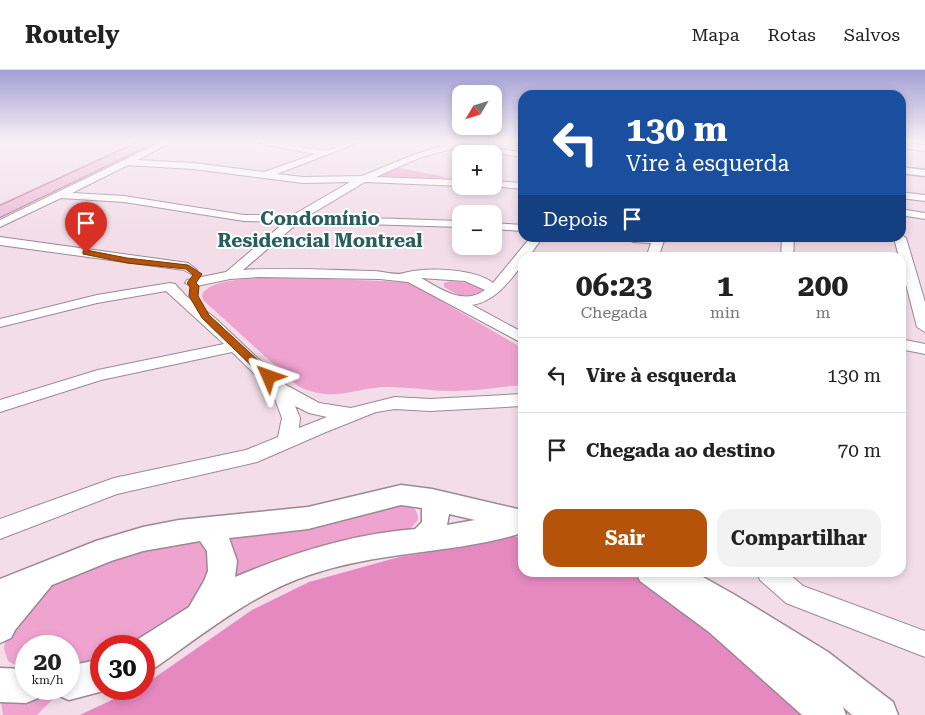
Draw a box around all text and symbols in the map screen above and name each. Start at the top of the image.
text: Routely [25,21,120,49]
text: Mapa [691,24,739,45]
text: Rotas [767,24,816,45]
text: Salvos [844,24,900,45]
north arrow [452,85,502,135]
map controls [452,85,502,255]
text: 130 m [626,109,727,150]
icon: left [543,110,608,175]
button: + [452,145,502,195]
text: Vire à esquerda [626,151,789,176]
pin [65,202,107,253]
button: − [452,205,502,255]
icon: arrive [618,205,646,233]
district label: Condomínio Residencial Montreal [218,207,422,252]
text: Depois [543,208,608,231]
icon: arrive [72,209,100,237]
text: 06:23 [576,268,652,303]
text: 1 [717,268,733,303]
text: 200 [798,268,848,303]
text: Chegada [581,303,647,322]
text: min [710,303,740,322]
text: m [816,303,830,322]
position arrow [242,350,294,402]
icon: left [543,361,571,389]
text: Vire à esquerda [586,364,736,387]
text: 130 m [827,364,881,387]
icon: arrive [543,436,571,464]
text: Chegada ao destino [586,439,775,462]
text: 70 m [838,439,881,462]
button: Sair [543,509,707,567]
button: Compartilhar [717,509,881,567]
speed limit sign: 30 [90,635,155,700]
text: 20 [33,647,62,676]
text: km/h [31,673,64,687]

